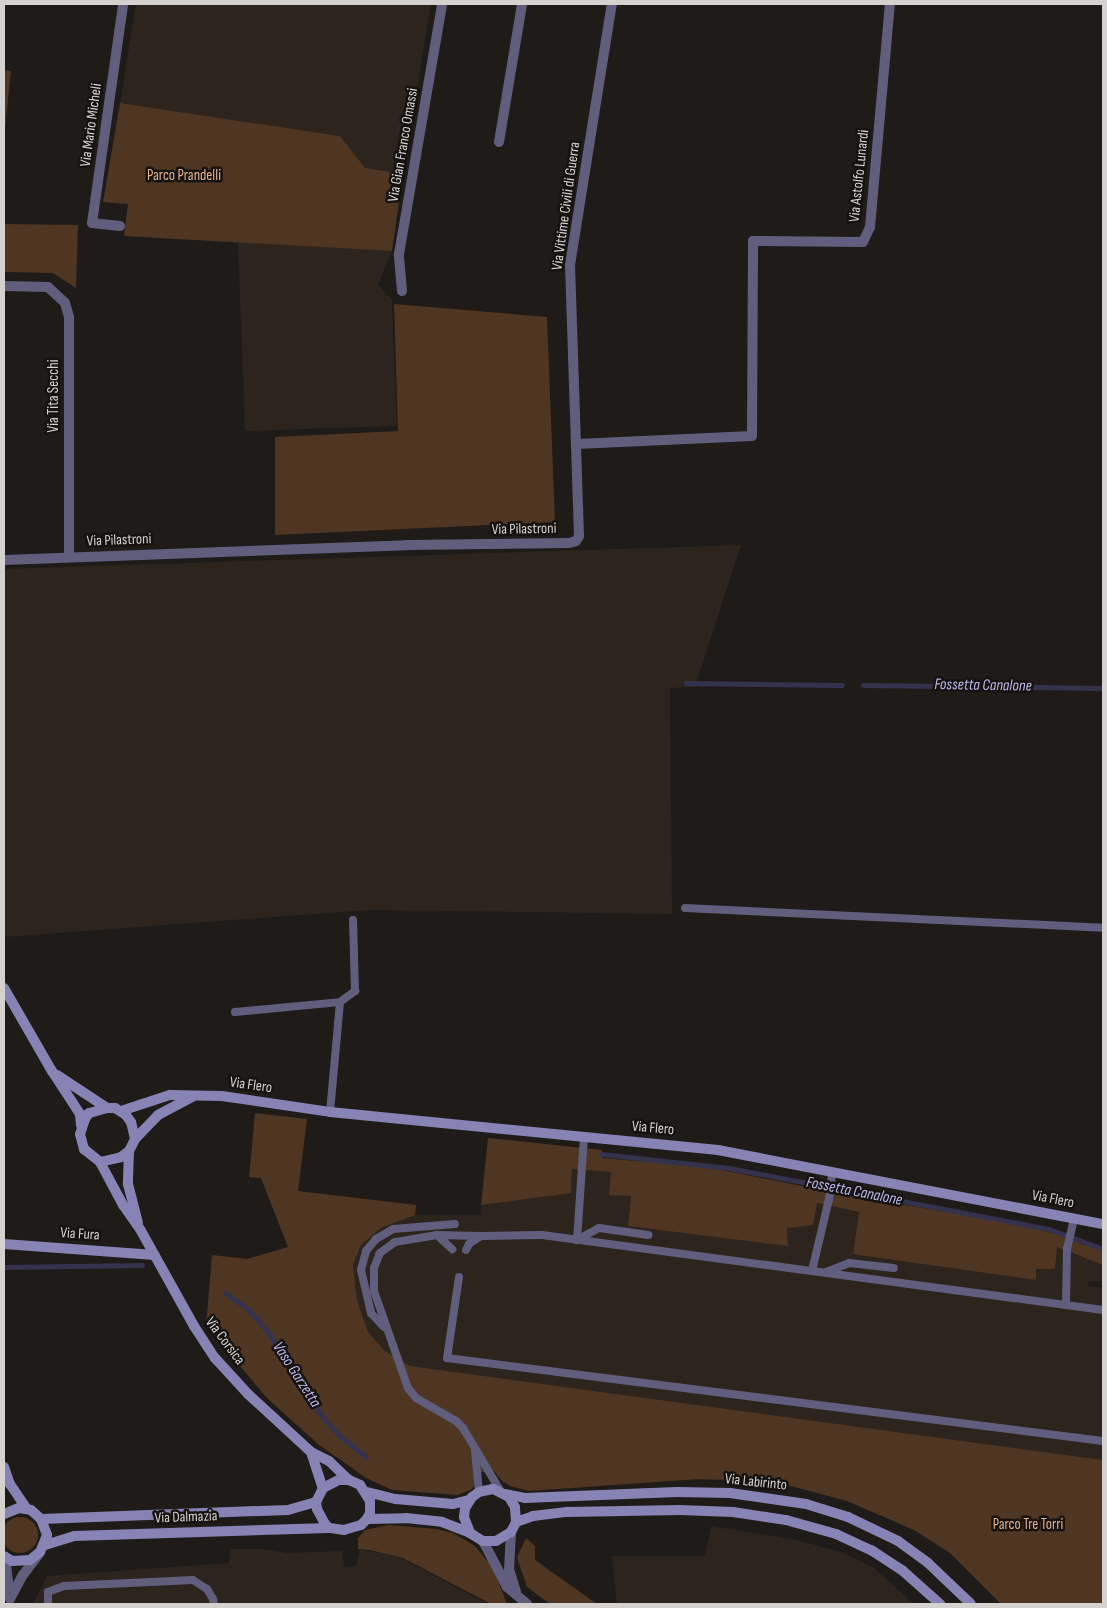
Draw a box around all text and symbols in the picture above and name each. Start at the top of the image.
street label: Via Mario Micheli [76,82,106,168]
street label: Via Gian Franco Omassi [384,87,422,203]
street label: Via Astolfo Lunardi [845,129,873,223]
street label: Via Vittime Civili di Guerra [548,141,584,271]
park label: Parco Prandelli [147,167,221,185]
street label: Via Tita Secchi [45,360,63,432]
street label: Via Pilastroni [491,519,557,539]
street label: Via Pilastroni [86,530,152,550]
water label: Fossetta Canalone [934,676,1032,696]
street label: Via Flero [229,1073,273,1097]
street label: Via Flero [631,1117,675,1139]
water label: Fossetta Canalone [804,1173,904,1211]
street label: Via Flero [1030,1186,1076,1212]
street label: Via Fura [60,1224,100,1244]
street label: Via Corsica [201,1314,249,1368]
water label: Vaso Garzetta [268,1339,324,1411]
street label: Via Labirinto [724,1470,788,1494]
street label: Via Dalmazia [154,1507,218,1527]
park label: Parco Tre Torri [993,1516,1063,1534]

